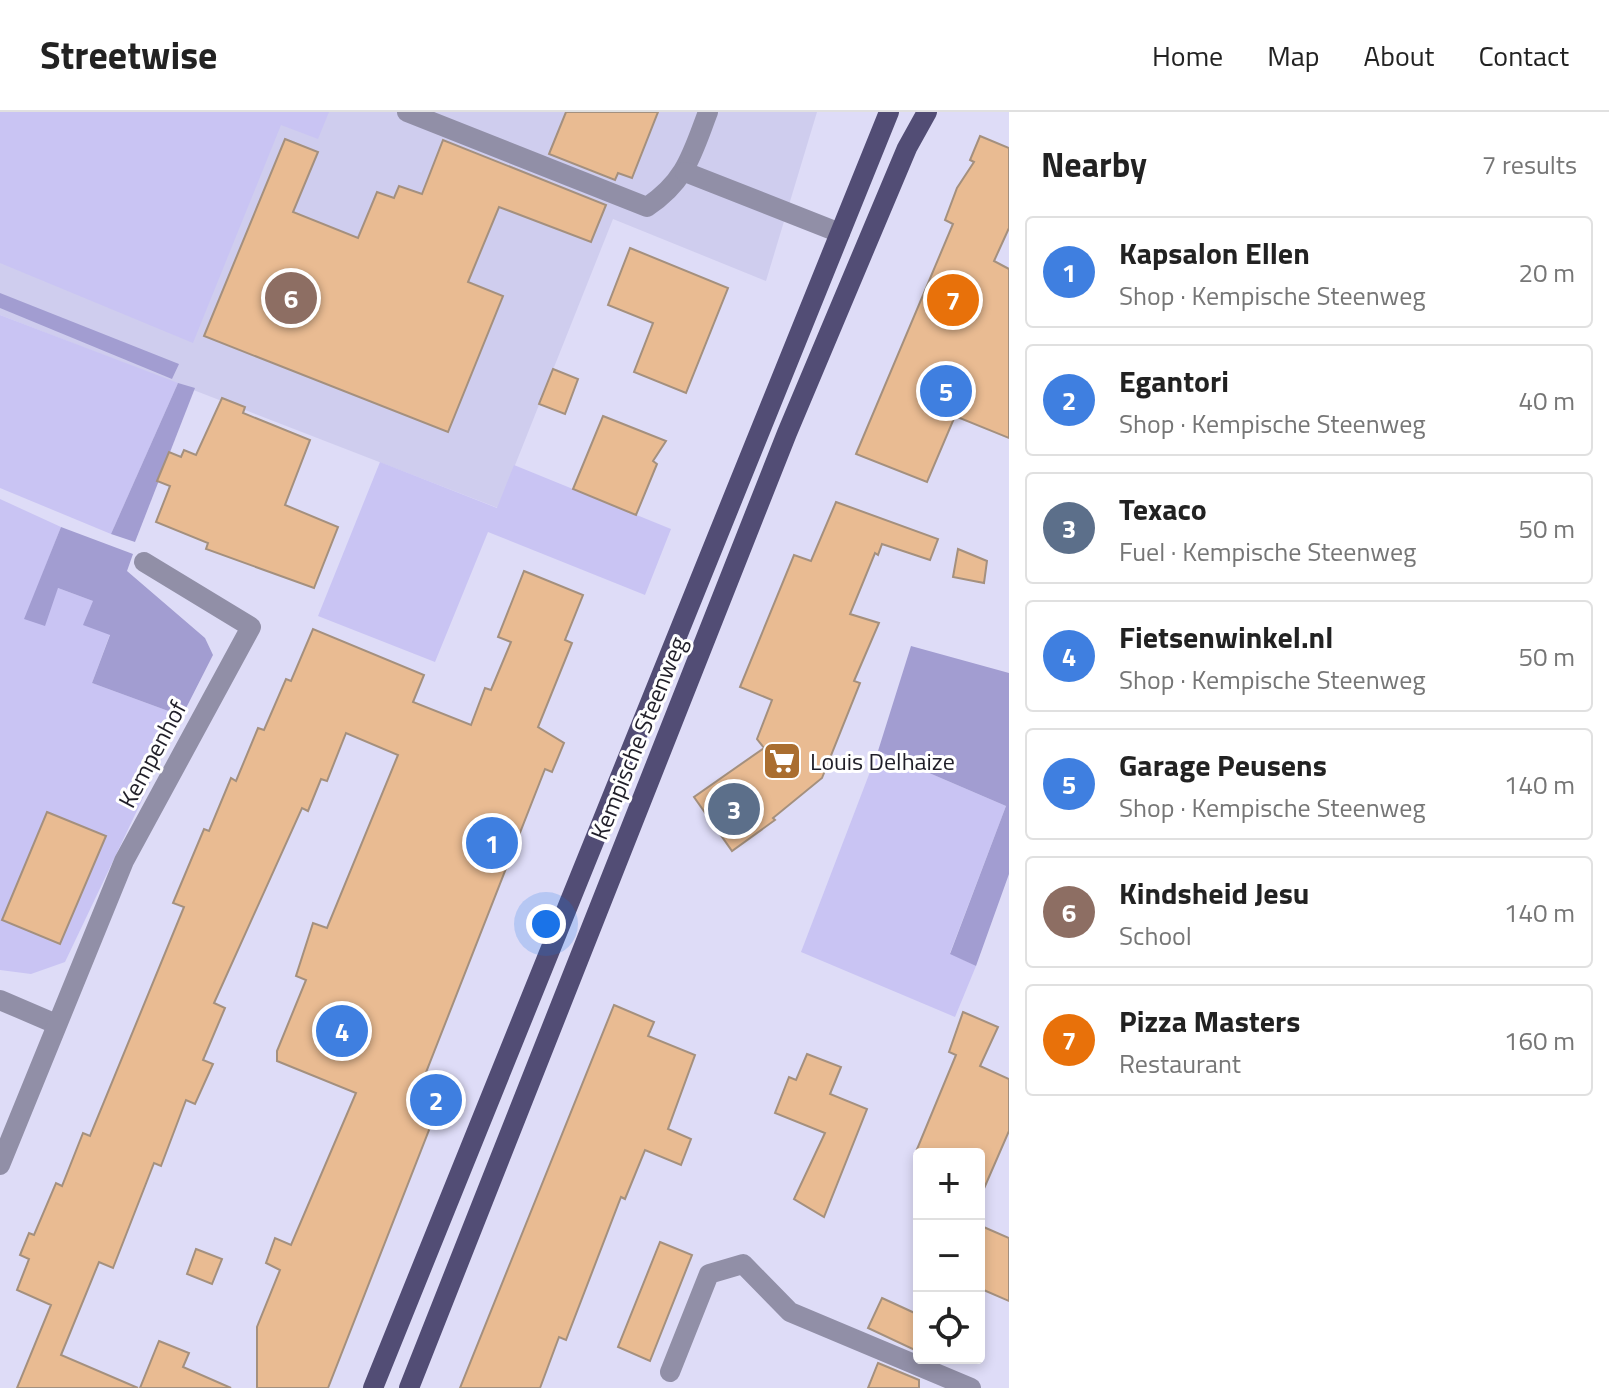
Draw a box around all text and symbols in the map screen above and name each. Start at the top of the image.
text: Streetwise [40,26,218,84]
text: Home [1152,34,1223,77]
text: Map [1267,34,1320,77]
text: About [1364,34,1434,77]
text: Contact [1478,34,1569,77]
text: Nearby [1041,138,1147,190]
text: 7 results [1482,145,1577,184]
text: Kapsalon Ellen [1119,230,1310,276]
text: 1 [1062,253,1076,292]
text: 20 m [1518,253,1575,292]
pin: 6 [265,268,317,328]
pin: 7 [927,270,979,330]
text: Shop · Kempische Steenweg [1119,276,1426,315]
text: Egantori [1119,358,1229,404]
pin: 5 [920,361,972,421]
text: 2 [1062,381,1076,420]
text: 40 m [1518,381,1575,420]
text: Shop · Kempische Steenweg [1119,404,1426,443]
text: Texaco [1119,486,1207,532]
text: 3 [1062,509,1076,548]
text: 50 m [1518,509,1575,548]
text: Fuel · Kempische Steenweg [1119,532,1416,571]
text: Fietsenwinkel.nl [1119,614,1333,660]
street label: Kempische Steenweg [581,631,695,845]
text: 4 [1062,637,1076,676]
text: 50 m [1518,637,1575,676]
text: Shop · Kempische Steenweg [1119,660,1426,699]
street label: Kempenhof [109,694,195,814]
supermarket icon: Louis Delhaize [761,740,803,782]
text: Garage Peusens [1119,742,1327,788]
place label: Louis Delhaize [810,743,955,779]
text: 5 [1062,765,1076,804]
text: 140 m [1504,765,1575,804]
pin: 3 [708,779,760,839]
text: Shop · Kempische Steenweg [1119,788,1426,827]
pin: 1 [466,813,518,873]
text: Kindsheid Jesu [1119,870,1309,916]
text: 6 [1062,893,1076,932]
text: 140 m [1504,893,1575,932]
your location [526,904,566,944]
text: School [1119,916,1192,955]
text: Pizza Masters [1119,998,1300,1044]
pin: 4 [316,1001,368,1061]
text: 7 [1062,1021,1076,1060]
text: 160 m [1504,1021,1575,1060]
text: Restaurant [1119,1044,1241,1083]
pin: 2 [410,1070,462,1130]
map controls [913,1148,985,1364]
button: + [913,1148,985,1220]
button: − [913,1220,985,1292]
button: locate [913,1292,985,1364]

